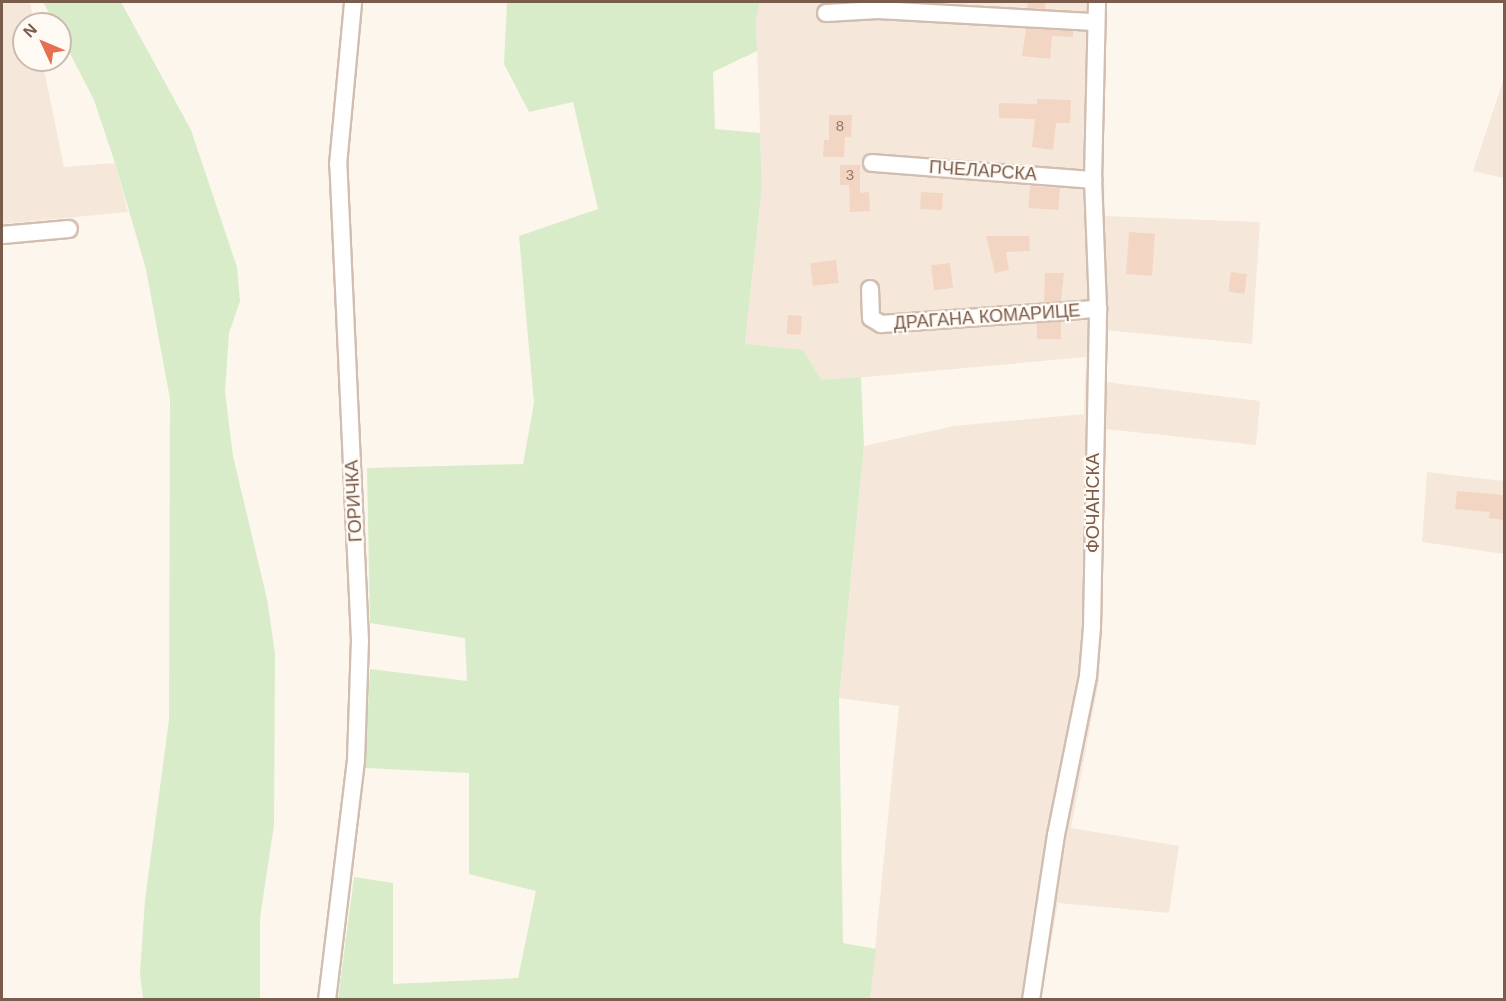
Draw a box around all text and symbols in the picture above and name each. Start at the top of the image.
north arrow [12,12,72,72]
text: N [20,20,40,41]
house number: 8 [836,117,844,135]
street label: ПЧЕЛАРСКА [928,156,1038,186]
house number: 3 [846,166,854,184]
street label: ДРАГАНА КОМАРИЦЕ [893,300,1081,334]
street label: ФОЧАНСКА [1082,453,1104,553]
street label: ГОРИЧКА [341,459,367,543]

